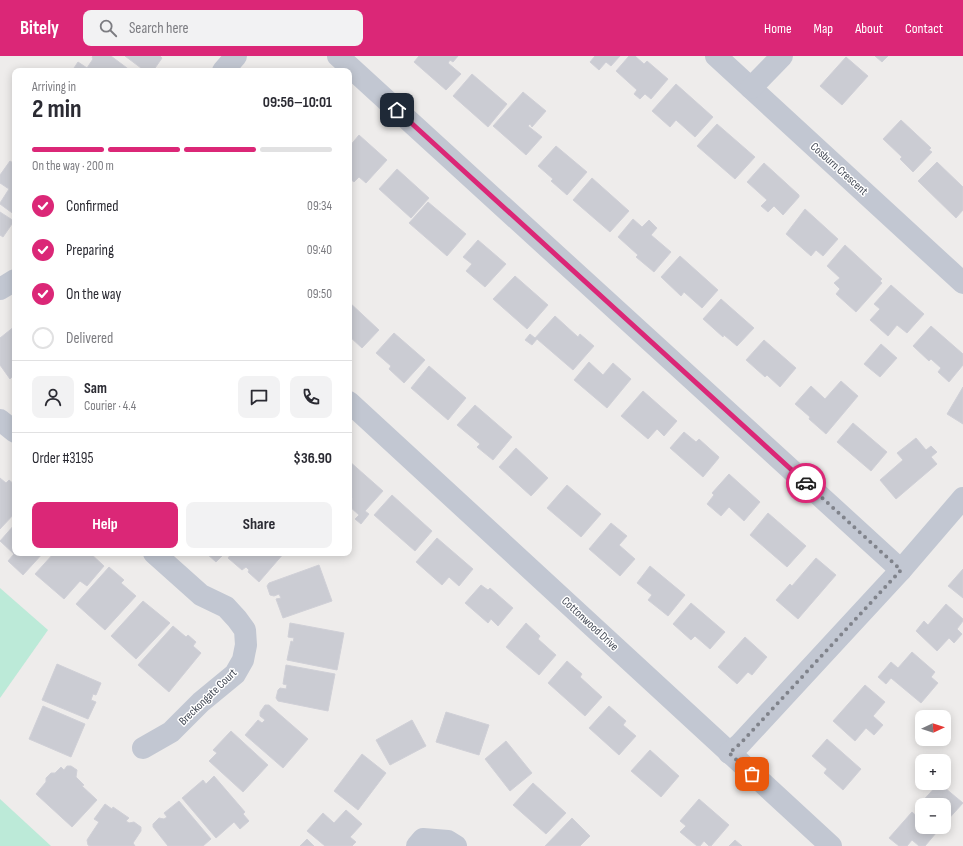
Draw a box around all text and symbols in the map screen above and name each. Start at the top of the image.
search box [83,10,363,46]
text: Bitely [20,17,59,40]
icon: search [97,17,119,39]
text: Search here [129,19,189,38]
text: Home [764,20,792,37]
text: Map [814,20,833,37]
text: About [855,20,883,37]
text: Contact [905,20,943,37]
text: Arriving in [32,79,76,95]
text: 09:56–10:01 [263,93,332,112]
pin [380,93,414,127]
text: 2 min [32,94,82,125]
icon: home [386,99,408,121]
street label: Cosburn Crescent [807,139,871,199]
text: On the way · 200 m [32,158,114,174]
icon: check [32,195,54,217]
text: Confirmed [66,197,119,216]
text: 09:34 [307,198,332,214]
icon: check [32,239,54,261]
text: Preparing [66,241,114,260]
text: 09:40 [307,242,332,258]
icon: check [32,283,54,305]
text: On the way [66,285,121,304]
text: 09:50 [307,286,332,302]
text: Delivered [66,329,113,348]
button: person [32,376,74,418]
button: chat [238,376,280,418]
button: phone [290,376,332,418]
text: Sam [84,379,107,398]
text: Courier · 4.4 [84,398,136,414]
text: Order #3195 [32,449,93,468]
text: $36.90 [293,449,332,468]
courier [786,463,826,503]
icon: car [795,472,817,494]
button: Help [32,502,178,548]
button: Share [186,502,332,548]
street label: Cottonwood Drive [558,594,622,654]
street label: Breckongate Court [176,665,241,729]
north arrow [915,710,951,746]
map controls [915,710,951,834]
button: + [915,754,951,790]
pin [735,757,769,791]
icon: bag [741,763,763,785]
button: − [915,798,951,834]

